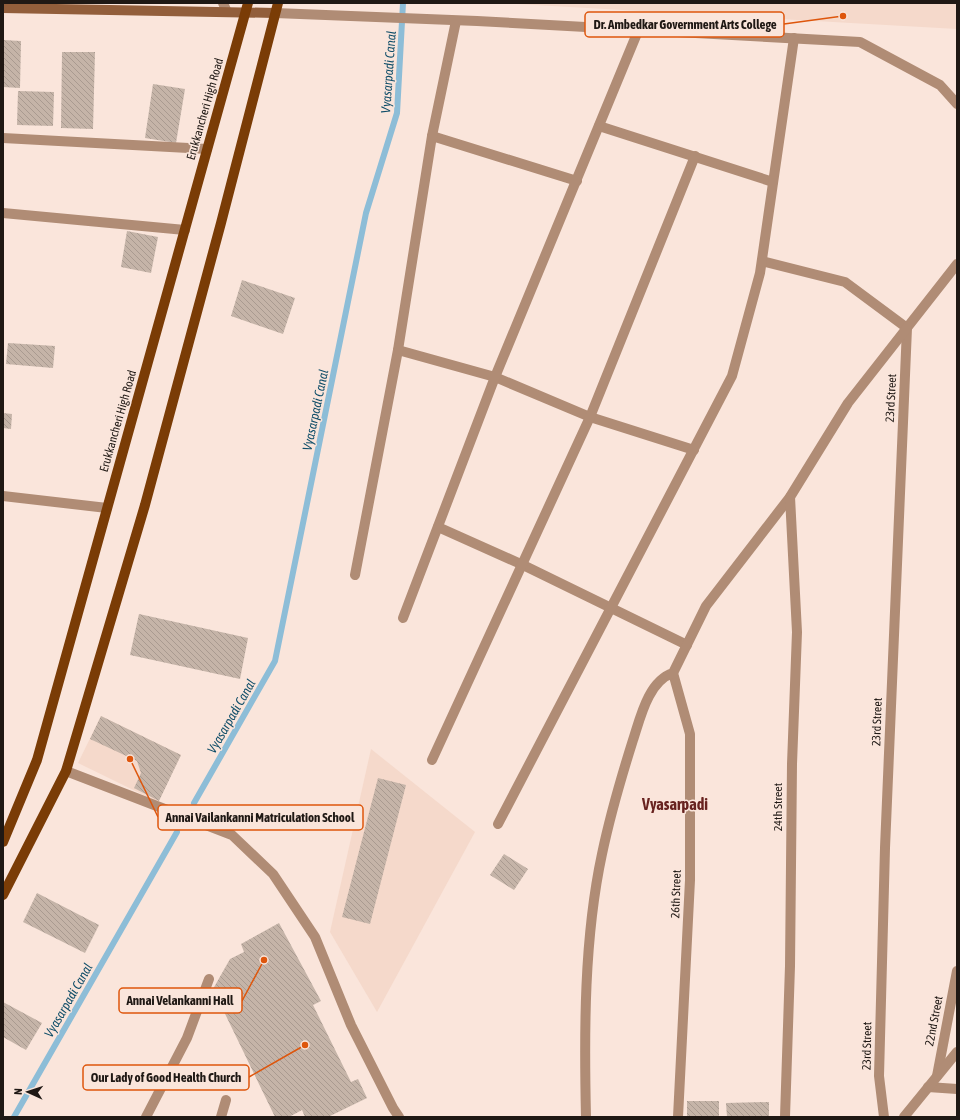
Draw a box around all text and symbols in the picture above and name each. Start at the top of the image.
callout: Dr. Ambedkar Government Arts College [585,12,784,37]
text: Dr. Ambedkar Government Arts College [593,17,777,32]
water label: Vyasarpadi Canal [378,30,399,114]
street label: Erukkancheri High Road [184,56,226,162]
street label: Erukkancheri High Road [97,368,139,474]
water label: Vyasarpadi Canal [300,368,331,452]
street label: 23rd Street [883,373,899,423]
water label: Vyasarpadi Canal [204,677,259,756]
street label: 23rd Street [869,697,885,746]
street label: 24th Street [771,782,785,831]
district label: Vyasarpadi [641,795,708,813]
callout: Annai Vailankanni Matriculation School [158,805,363,830]
text: Annai Vailankanni Matriculation School [165,810,355,825]
street label: 26th Street [668,869,684,918]
water label: Vyasarpadi Canal [41,961,96,1040]
callout: Annai Velankanni Hall [119,988,242,1013]
text: Annai Velankanni Hall [125,993,234,1008]
street label: 22nd Street [922,994,946,1047]
street label: 23rd Street [860,1021,874,1070]
callout: Our Lady of Good Health Church [83,1065,249,1090]
text: Our Lady of Good Health Church [91,1070,241,1085]
north arrow [8,1072,48,1112]
text: N [12,1088,24,1095]

